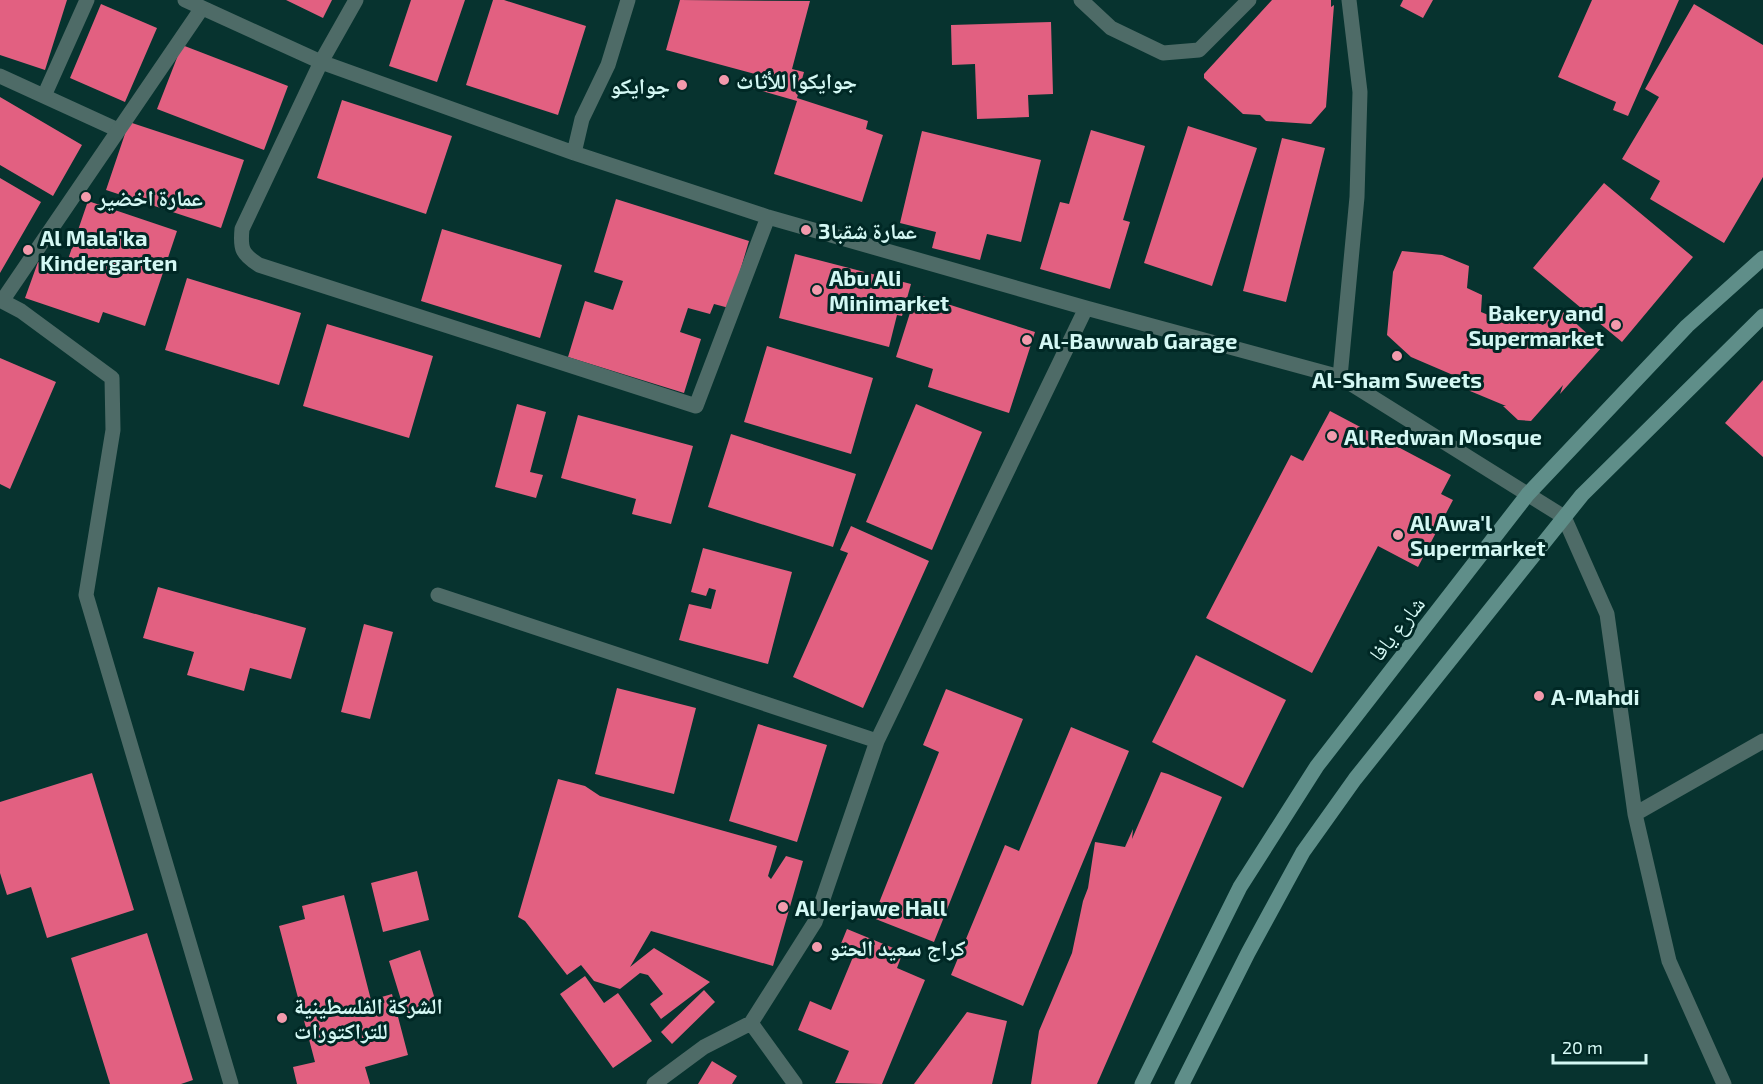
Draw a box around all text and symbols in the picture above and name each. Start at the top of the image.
place label: جوايكوا للأثاث [736,67,857,94]
place label: جوايكو [610,72,670,99]
marker: جوايكوا للأثاث [717,73,731,87]
marker: جوايكو [675,78,689,92]
place label: عمارة اخضير [97,184,203,211]
marker: عمارة اخضير [79,190,93,204]
place label: عمارة شقبا3 [818,217,917,245]
marker: عمارة شقبا3 [799,223,813,237]
place label: Al Mala'ka Kindergarten [40,224,177,275]
marker: Al Mala'ka Kindergarten [21,243,35,257]
place label: Abu Ali Minimarket [829,264,949,315]
marker: Abu Ali Minimarket [810,283,824,297]
place label: Bakery and Supermarket [1468,299,1604,350]
marker: Bakery and Supermarket [1609,318,1623,332]
place label: Al-Bawwab Garage [1039,327,1237,353]
marker: Al-Bawwab Garage [1020,333,1034,347]
marker: Al-Sham Sweets [1390,349,1404,363]
place label: Al-Sham Sweets [1312,366,1482,392]
place label: Al Redwan Mosque [1344,423,1542,449]
marker: Al Redwan Mosque [1325,429,1339,443]
place label: Al Awa'l Supermarket [1410,509,1546,560]
marker: Al Awa'l Supermarket [1391,528,1405,542]
street label: شارع يافا [1363,591,1431,667]
place label: A-Mahdi [1551,683,1640,709]
marker: A-Mahdi [1532,689,1546,703]
place label: Al Jerjawe Hall [795,894,948,920]
marker: Al Jerjawe Hall [776,900,790,914]
place label: كراج سعيد الحتو [829,934,966,962]
marker: كراج سعيد الحتو [810,940,824,954]
place label: الشركة الفلسطينية للتراكتورات [294,992,443,1044]
marker: الشركة الفلسطينية للتراكتورات [275,1011,289,1025]
scale bar [1553,1027,1646,1065]
text: 20 m [1562,1036,1603,1058]

